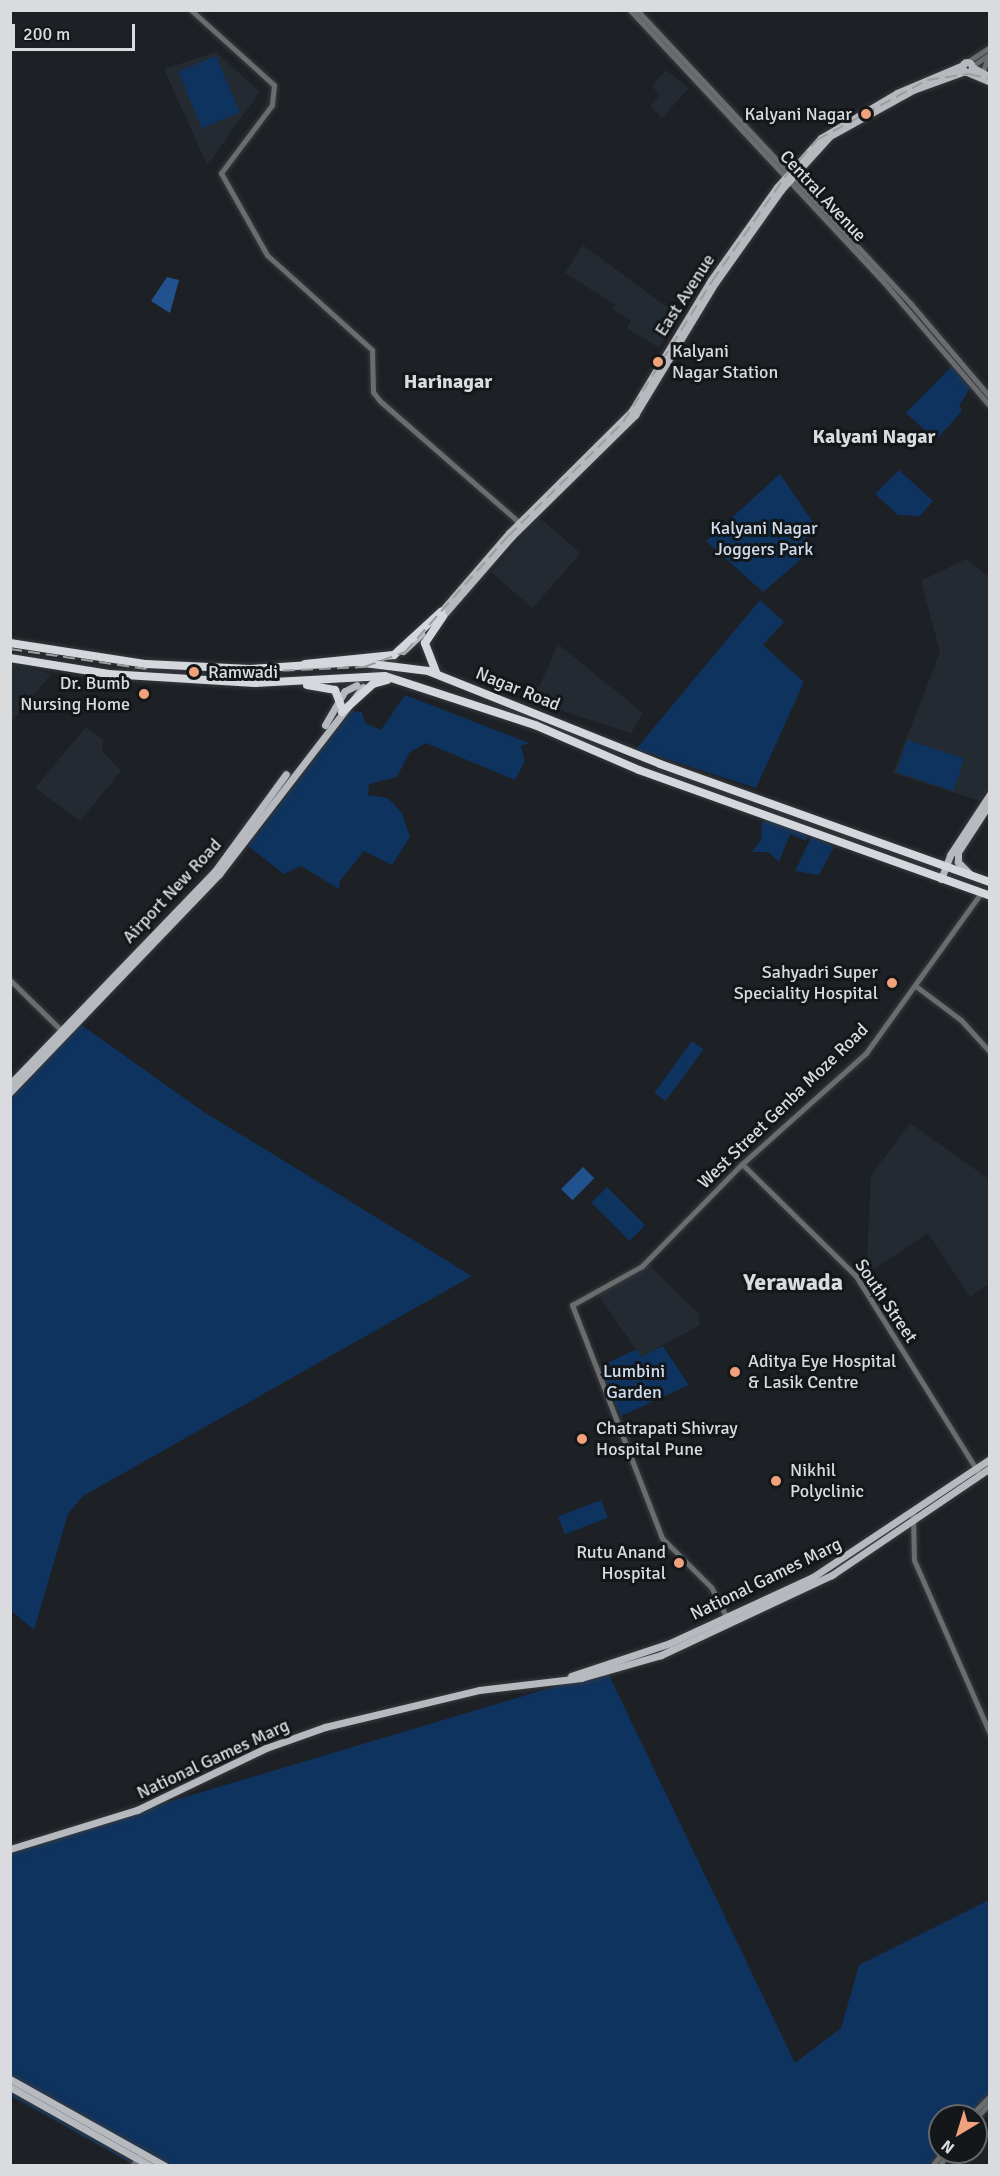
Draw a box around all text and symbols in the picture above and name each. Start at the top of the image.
scale bar [15,12,138,50]
text: 200 m [23,23,70,45]
place label: Kalyani Nagar [745,103,852,125]
marker: Kalyani Nagar [857,105,875,123]
street label: Central Avenue [775,146,871,246]
street label: East Avenue [650,250,720,340]
place label: Kalyani Nagar Station [672,341,778,384]
marker: Kalyani Nagar Station [649,353,667,371]
district label: Harinagar [404,369,492,393]
district label: Kalyani Nagar [813,424,935,448]
park label: Kalyani Nagar Joggers Park [710,518,818,560]
place label: Ramwadi [208,661,278,683]
street label: Nagar Road [473,662,563,716]
marker: Ramwadi [185,663,203,681]
place label: Dr. Bumb Nursing Home [20,673,130,716]
marker: Dr. Bumb Nursing Home [135,685,153,703]
street label: Airport New Road [118,834,226,948]
place label: Sahyadri Super Speciality Hospital [734,962,878,1004]
marker: Sahyadri Super Speciality Hospital [883,974,901,992]
street label: West Street Genba Moze Road [693,1019,873,1193]
street label: South Street [850,1255,922,1347]
district label: Yerawada [743,1269,843,1297]
place label: Aditya Eye Hospital & Lasik Centre [748,1351,896,1394]
park label: Lumbini Garden [603,1361,665,1404]
marker: Aditya Eye Hospital & Lasik Centre [726,1363,744,1381]
place label: Chatrapati Shivray Hospital Pune [596,1418,738,1460]
marker: Chatrapati Shivray Hospital Pune [573,1430,591,1448]
place label: Nikhil Polyclinic [790,1460,864,1502]
marker: Nikhil Polyclinic [767,1472,785,1490]
street label: National Games Marg [687,1533,845,1625]
place label: Rutu Anand Hospital [576,1542,666,1584]
marker: Rutu Anand Hospital [670,1554,688,1572]
street label: National Games Marg [133,1714,293,1804]
north arrow [928,2104,988,2164]
text: N [938,2135,959,2158]

